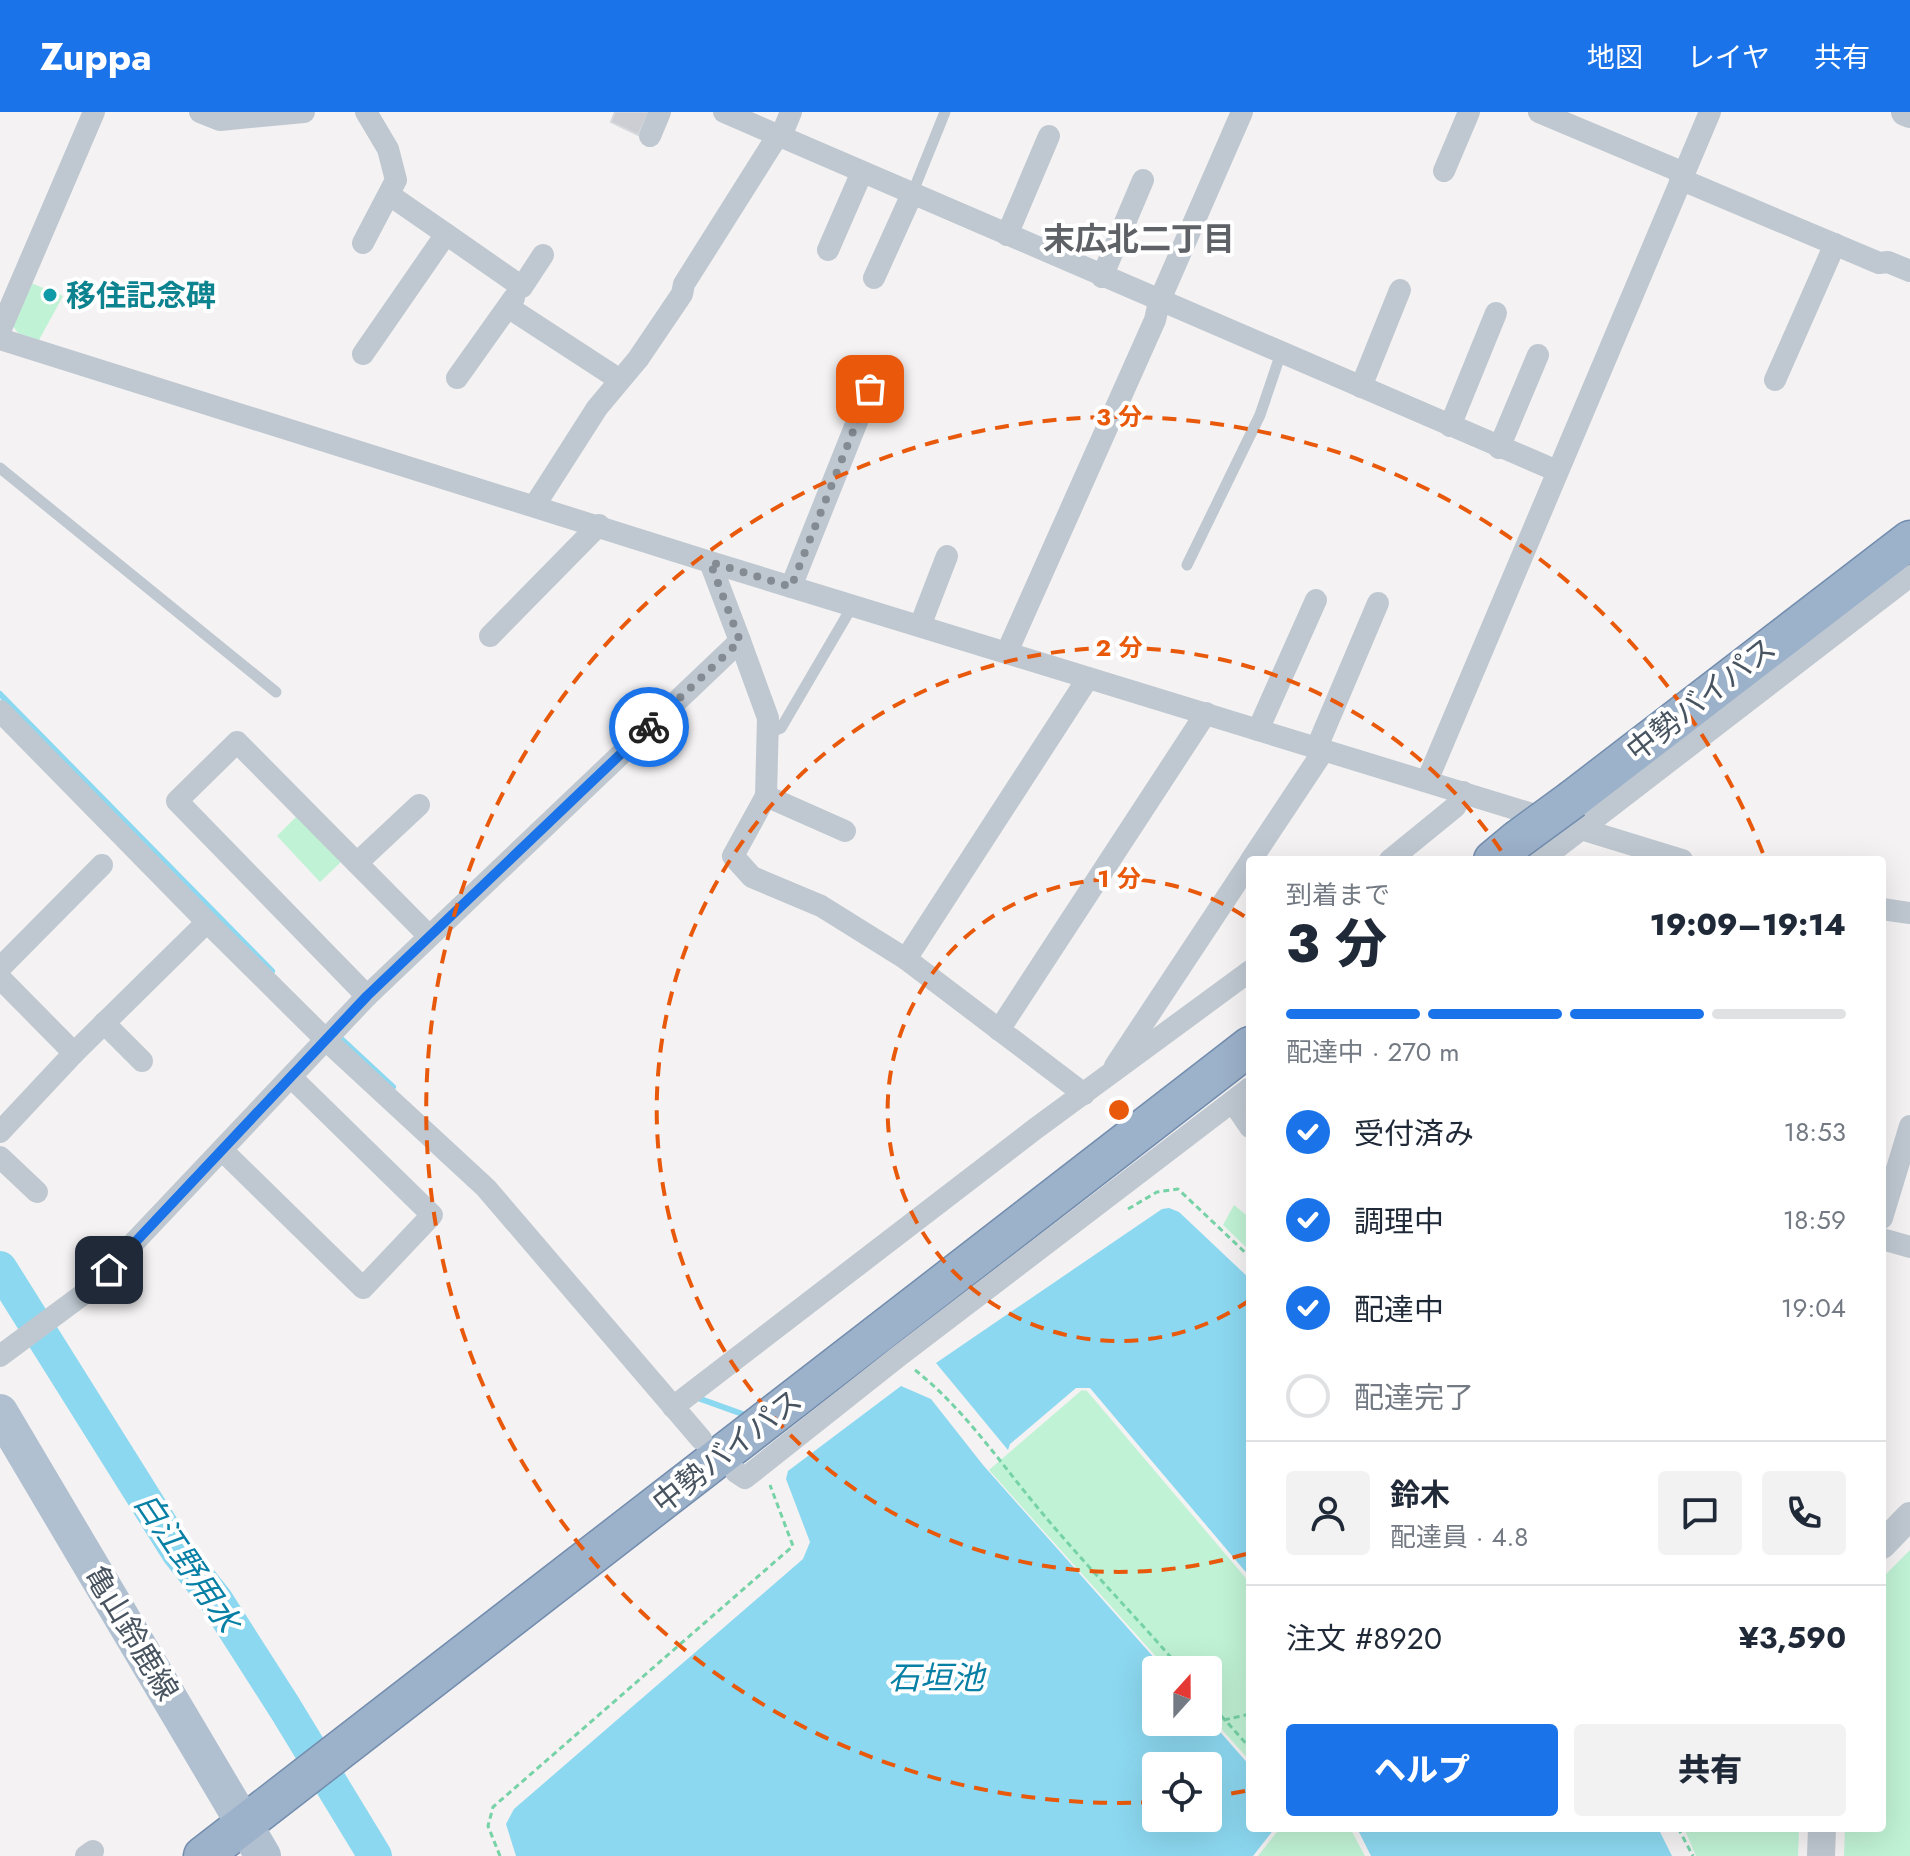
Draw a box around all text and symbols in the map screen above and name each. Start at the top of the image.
text: Zuppa [40,29,152,84]
text: 地図 [1587,37,1643,78]
text: レイヤ [1687,37,1770,78]
text: 共有 [1814,37,1870,78]
district label: 末広北二丁目 [1043,216,1235,262]
place label: 移住記念碑 [66,274,216,317]
marker: 移住記念碑 [41,286,59,304]
pin [836,355,904,423]
icon: bag [848,367,892,411]
text: 3 分 [1096,399,1142,434]
street label: 中勢バイパス [1617,627,1785,771]
text: 2 分 [1096,630,1142,665]
courier [609,687,689,767]
icon: bike [627,705,671,749]
text: 1 分 [1097,861,1141,896]
text: 到着まで [1286,876,1390,914]
text: 19:09–19:14 [1650,903,1846,946]
text: 3 分 [1286,906,1387,982]
text: 配達中 · 270 m [1286,1033,1460,1071]
centre of rings [1105,1096,1133,1124]
icon: check [1286,1110,1330,1154]
text: 受付済み [1354,1112,1474,1155]
text: 18:53 [1783,1113,1846,1151]
icon: check [1286,1198,1330,1242]
text: 調理中 [1354,1200,1444,1243]
text: 18:59 [1783,1201,1846,1239]
pin [75,1236,143,1304]
icon: home [87,1248,131,1292]
icon: check [1286,1286,1330,1330]
text: 配達中 [1354,1288,1444,1331]
text: 19:04 [1781,1289,1846,1327]
text: 配達完了 [1354,1376,1474,1419]
street label: 中勢バイパス [643,1379,811,1523]
button: person [1286,1471,1370,1555]
button: chat [1658,1471,1742,1555]
button: phone [1762,1471,1846,1555]
text: 鈴木 [1390,1473,1450,1516]
water label: 白江野用水 [123,1483,252,1644]
text: 配達員 · 4.8 [1390,1518,1529,1556]
street label: 亀山鈴鹿線 [75,1558,189,1708]
text: ¥3,590 [1739,1616,1846,1659]
text: 注文 #8920 [1286,1617,1442,1660]
water label: 石垣池 [888,1655,987,1701]
north arrow [1142,1656,1222,1736]
map controls [1142,1656,1222,1832]
button: ヘルプ [1286,1724,1558,1816]
button: 共有 [1574,1724,1846,1816]
button: locate [1142,1752,1222,1832]

